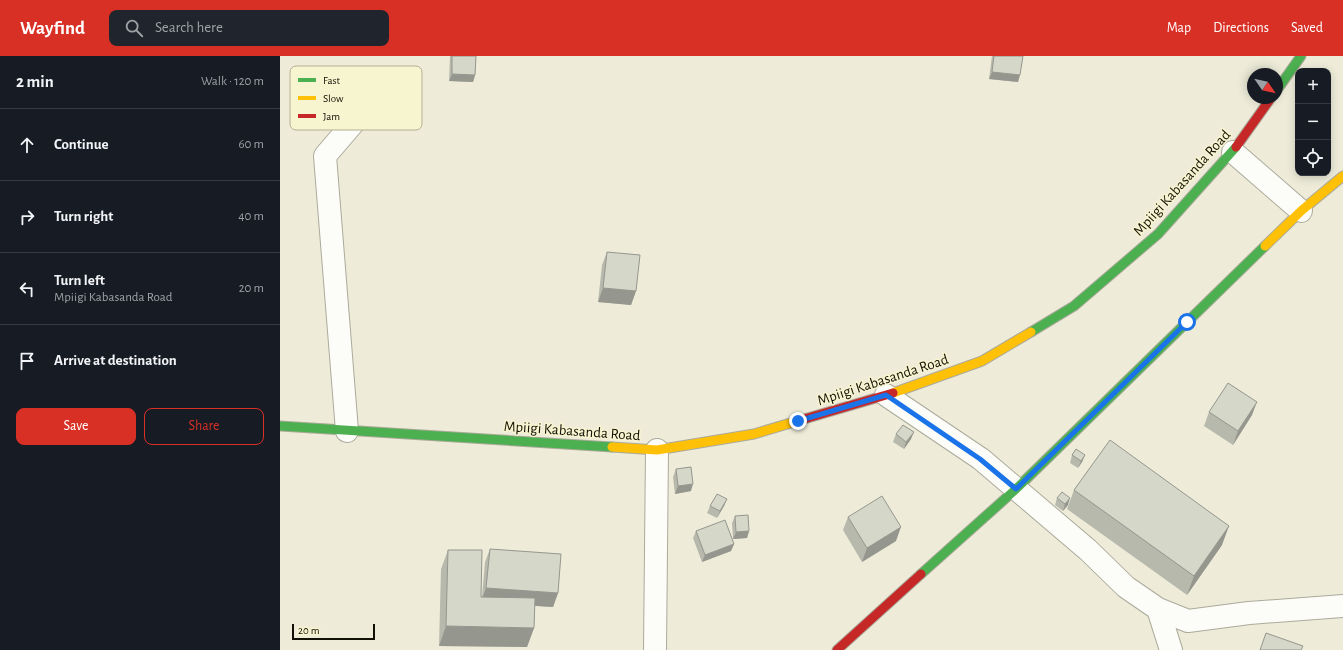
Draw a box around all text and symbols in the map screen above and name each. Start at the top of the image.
search box [109,10,389,46]
icon: search [123,17,145,39]
text: Wayfind [20,19,85,38]
text: Search here [155,20,223,35]
text: Map [1167,21,1191,35]
text: Directions [1213,21,1269,35]
text: Saved [1291,21,1323,35]
legend [290,66,422,130]
north arrow [1247,68,1283,104]
map controls [1295,68,1331,176]
button: + [1295,68,1331,104]
text: 2 min [16,73,54,90]
text: Walk · 120 m [201,75,264,88]
text: Fast [323,75,341,86]
text: Slow [323,93,344,104]
button: − [1295,104,1331,140]
text: Jam [323,111,340,122]
street label: Mpiigi Kabasanda Road [1131,127,1234,239]
icon: ahead [16,134,38,156]
text: Continue [54,137,109,152]
text: 60 m [238,138,264,151]
button: locate [1295,140,1331,176]
icon: right [16,206,38,228]
text: Turn right [54,209,113,224]
text: 40 m [238,210,264,223]
text: Turn left [54,273,105,288]
icon: left [16,278,38,300]
text: 20 m [239,282,264,295]
text: Mpiigi Kabasanda Road [54,291,173,304]
route start [1178,313,1196,331]
icon: arrive [16,350,38,372]
street label: Mpiigi Kabasanda Road [816,352,951,408]
text: Arrive at destination [54,353,177,368]
button: Save [16,408,136,445]
button: Share [144,408,264,445]
route end [789,412,807,430]
street label: Mpiigi Kabasanda Road [503,419,641,443]
scale bar [292,622,375,641]
text: 20 m [298,625,319,636]

